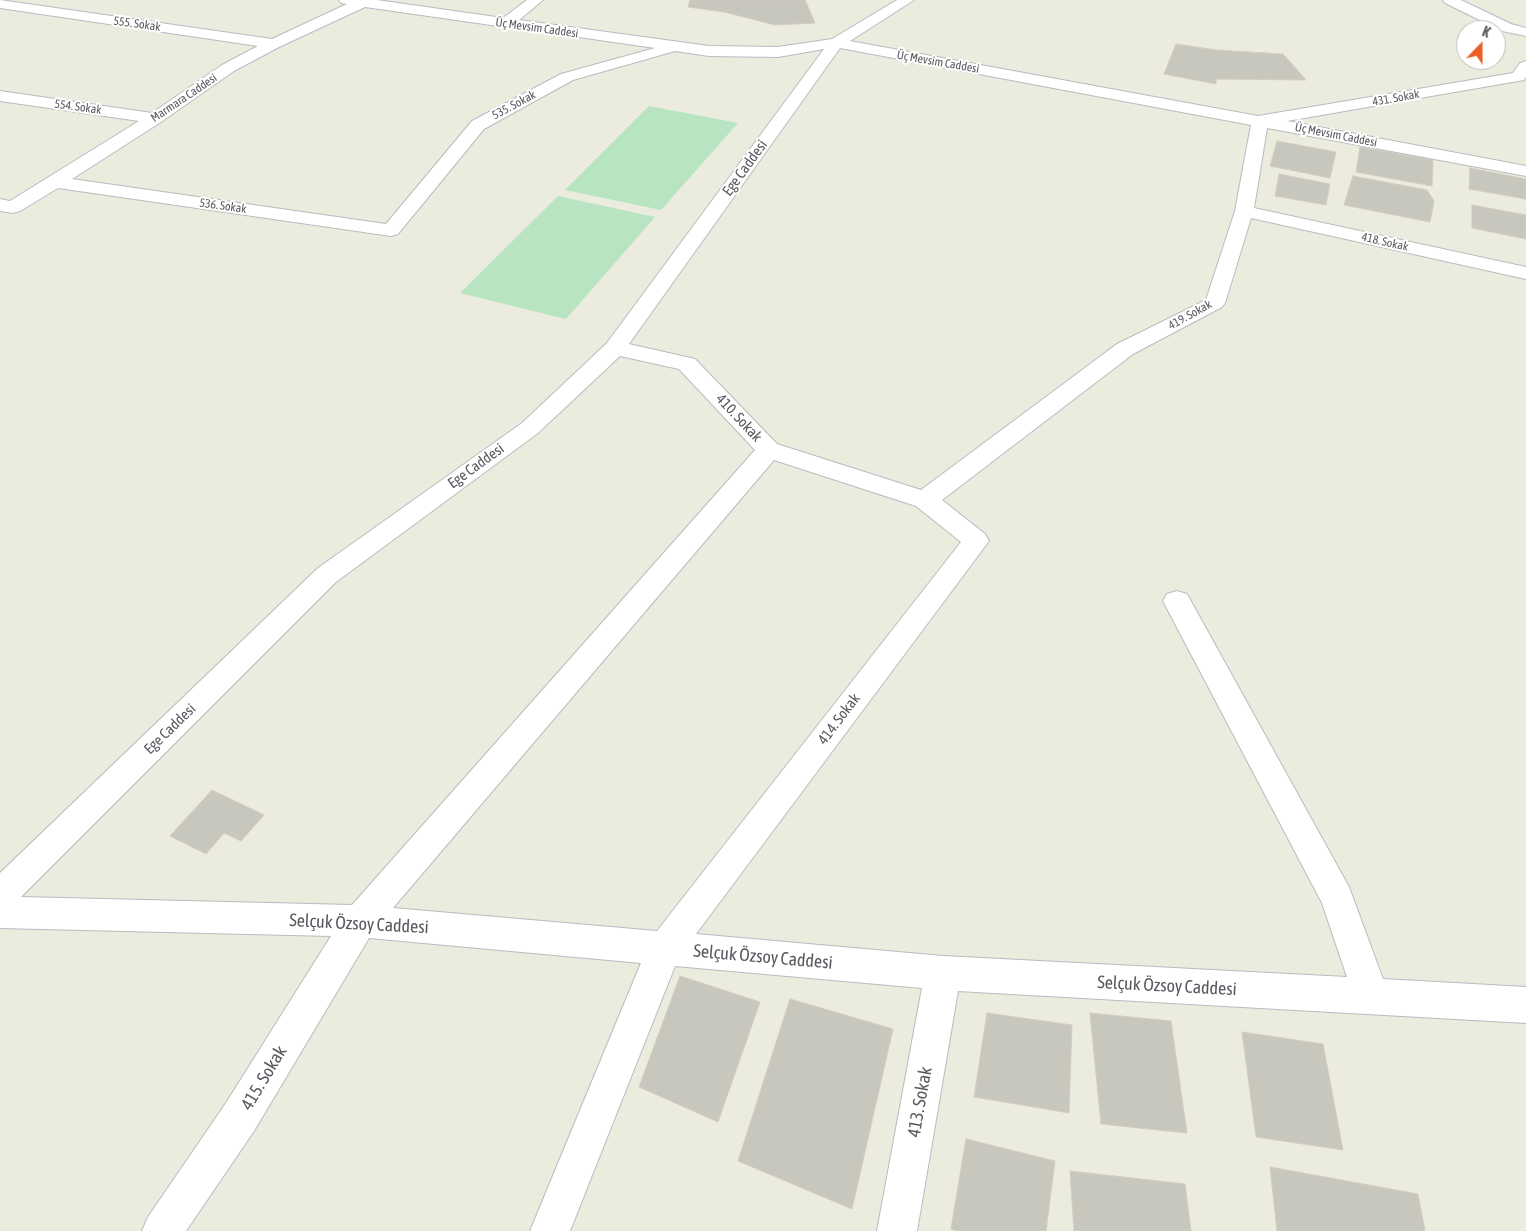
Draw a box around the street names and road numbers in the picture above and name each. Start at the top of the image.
street label: 555. Sokak [112,14,162,34]
street label: Üç Mevsim Caddesi [495,15,579,41]
street label: Üç Mevsim Caddesi [896,48,980,76]
street label: Marmara Caddesi [148,71,220,125]
street label: 535. Sokak [490,87,538,123]
street label: 431. Sokak [1371,87,1421,109]
street label: 554. Sokak [53,97,103,117]
street label: Üç Mevsim Caddesi [1294,120,1378,150]
street label: Ege Caddesi [719,136,771,200]
street label: 536. Sokak [198,196,248,216]
street label: 418. Sokak [1360,230,1410,254]
street label: 419. Sokak [1166,297,1214,333]
street label: 410. Sokak [712,390,766,446]
street label: Ege Caddesi [444,440,508,492]
street label: 414. Sokak [814,690,864,748]
street label: Ege Caddesi [140,700,200,758]
street label: Selçuk Özsoy Caddesi [289,910,429,938]
street label: Selçuk Özsoy Caddesi [692,940,834,974]
street label: Selçuk Özsoy Caddesi [1097,972,1237,1000]
street label: 415. Sokak [236,1042,292,1114]
street label: 413. Sokak [903,1065,937,1139]

